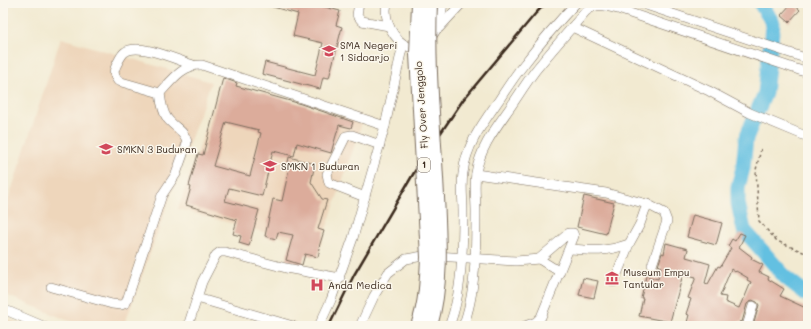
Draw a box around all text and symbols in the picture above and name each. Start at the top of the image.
place label: SMA Negeri 1 Sidoarjo [340,38,397,64]
school or university icon: SMA Negeri 1 Sidoarjo [321,43,337,59]
street label: Fly Over Jenggolo [411,61,431,149]
school or university icon: SMKN 3 Buduran [98,141,114,157]
place label: SMKN 3 Buduran [117,142,197,156]
school or university icon: SMKN 1 Buduran [262,158,278,174]
road number: 1 [418,158,430,172]
place label: SMKN 1 Buduran [281,159,359,173]
place label: Museum Empu Tantular [623,265,689,291]
museum icon: Museum Empu Tantular [604,270,620,286]
hospital icon: Anda Medica [309,277,325,293]
place label: Anda Medica [328,278,392,292]

